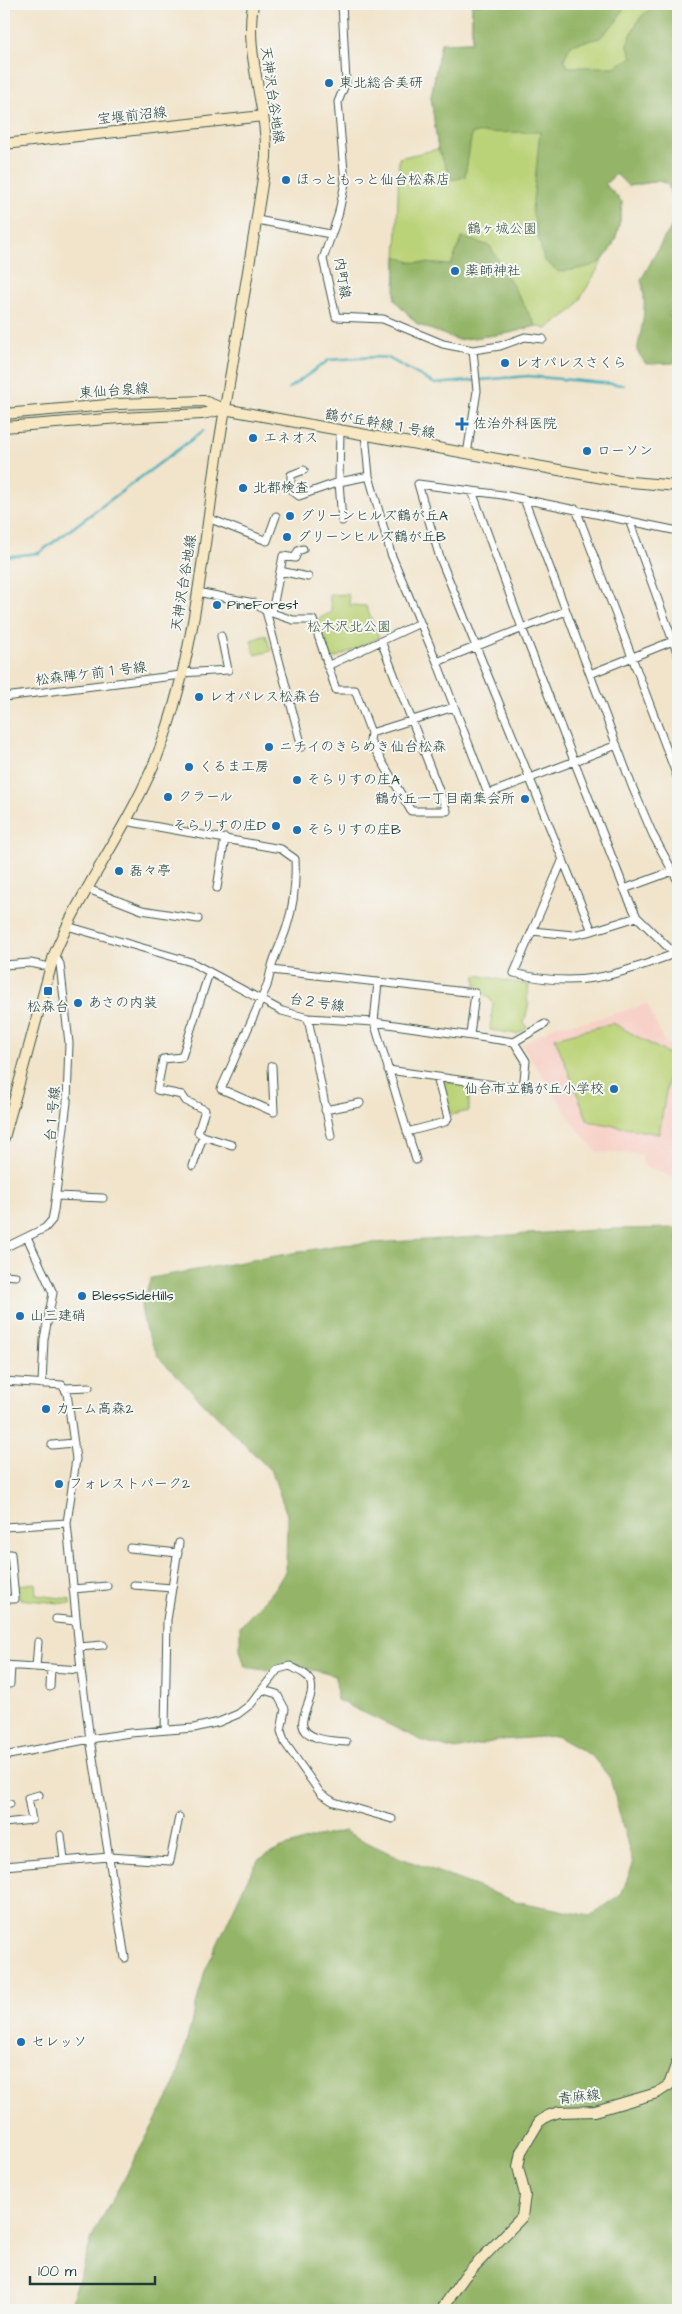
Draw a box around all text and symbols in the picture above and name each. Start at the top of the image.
street label: 天神沢台谷地線 [255,45,289,145]
place label: 東北総合美研 [339,73,423,93]
marker: 東北総合美研 [323,77,335,89]
street label: 宝堰前沼線 [96,102,168,130]
place label: ほっともっと仙台松森店 [296,170,450,190]
marker: ほっともっと仙台松森店 [280,174,292,186]
park label: 鶴ヶ城公園 [467,219,537,239]
street label: 内町線 [329,256,355,300]
place label: 薬師神社 [465,261,521,281]
marker: 薬師神社 [449,265,461,277]
place label: レオパレスさくら [515,353,627,373]
marker: レオパレスさくら [499,357,511,369]
street label: 東仙台泉線 [78,379,150,403]
street label: 鶴が丘幹線１号線 [323,404,437,444]
place label: 佐治外科医院 [473,414,557,434]
marker: 佐治外科医院 [455,417,469,431]
place label: エネオス [263,428,318,448]
marker: エネオス [247,432,259,444]
place label: ローソン [597,441,653,461]
marker: ローソン [581,445,593,457]
place label: 北都検査 [253,478,309,498]
marker: 北都検査 [237,482,249,494]
place label: グリーンヒルズ鶴が丘A [300,506,448,526]
marker: グリーンヒルズ鶴が丘A [284,510,296,522]
place label: グリーンヒルズ鶴が丘B [297,527,446,547]
marker: グリーンヒルズ鶴が丘B [281,531,293,543]
street label: 天神沢台谷地線 [166,533,202,633]
place label: PineForest [227,595,299,615]
marker: PineForest [211,599,223,611]
park label: 松木沢北公園 [307,617,391,637]
street label: 松森陣ケ前１号線 [34,657,148,691]
place label: レオパレス松森台 [209,687,321,707]
marker: レオパレス松森台 [193,691,205,703]
place label: ニチイのきらめき仙台松森 [279,737,446,757]
marker: ニチイのきらめき仙台松森 [263,741,275,753]
place label: くるま工房 [199,757,269,777]
marker: くるま工房 [183,761,195,773]
place label: そらりすの庄A [307,770,400,790]
marker: そらりすの庄A [291,774,303,786]
place label: クラール [178,787,233,807]
place label: 鶴が丘一丁目南集会所 [375,789,515,809]
marker: クラール [162,791,174,803]
marker: 鶴が丘一丁目南集会所 [519,793,531,805]
place label: そらりすの庄D [173,816,266,836]
marker: そらりすの庄D [270,820,282,832]
place label: そらりすの庄B [307,820,401,840]
marker: そらりすの庄B [291,824,303,836]
place label: 磊々亭 [129,861,171,881]
marker: 磊々亭 [113,865,125,877]
marker: 松森台 [42,985,54,997]
street label: 台２号線 [288,989,346,1017]
place label: あさの内装 [88,993,157,1013]
place label: 松森台 [27,997,69,1017]
marker: あさの内装 [72,997,84,1009]
place label: 仙台市立鶴が丘小学校 [464,1079,604,1099]
marker: 仙台市立鶴が丘小学校 [608,1083,620,1095]
street label: 台１号線 [41,1085,65,1143]
place label: BlessSideHills [92,1286,174,1306]
marker: BlessSideHills [76,1290,88,1302]
place label: 山三建硝 [30,1306,86,1326]
marker: 山三建硝 [14,1310,26,1322]
place label: カーム高森2 [56,1399,133,1419]
marker: カーム高森2 [40,1403,52,1415]
place label: フォレストパーク2 [69,1474,190,1494]
marker: フォレストパーク2 [53,1478,65,1490]
place label: セレッソ [31,2032,87,2052]
marker: セレッソ [15,2036,27,2048]
street label: 青麻線 [557,2085,601,2109]
scale bar [30,2254,155,2286]
text: 100 m [38,2261,77,2282]

